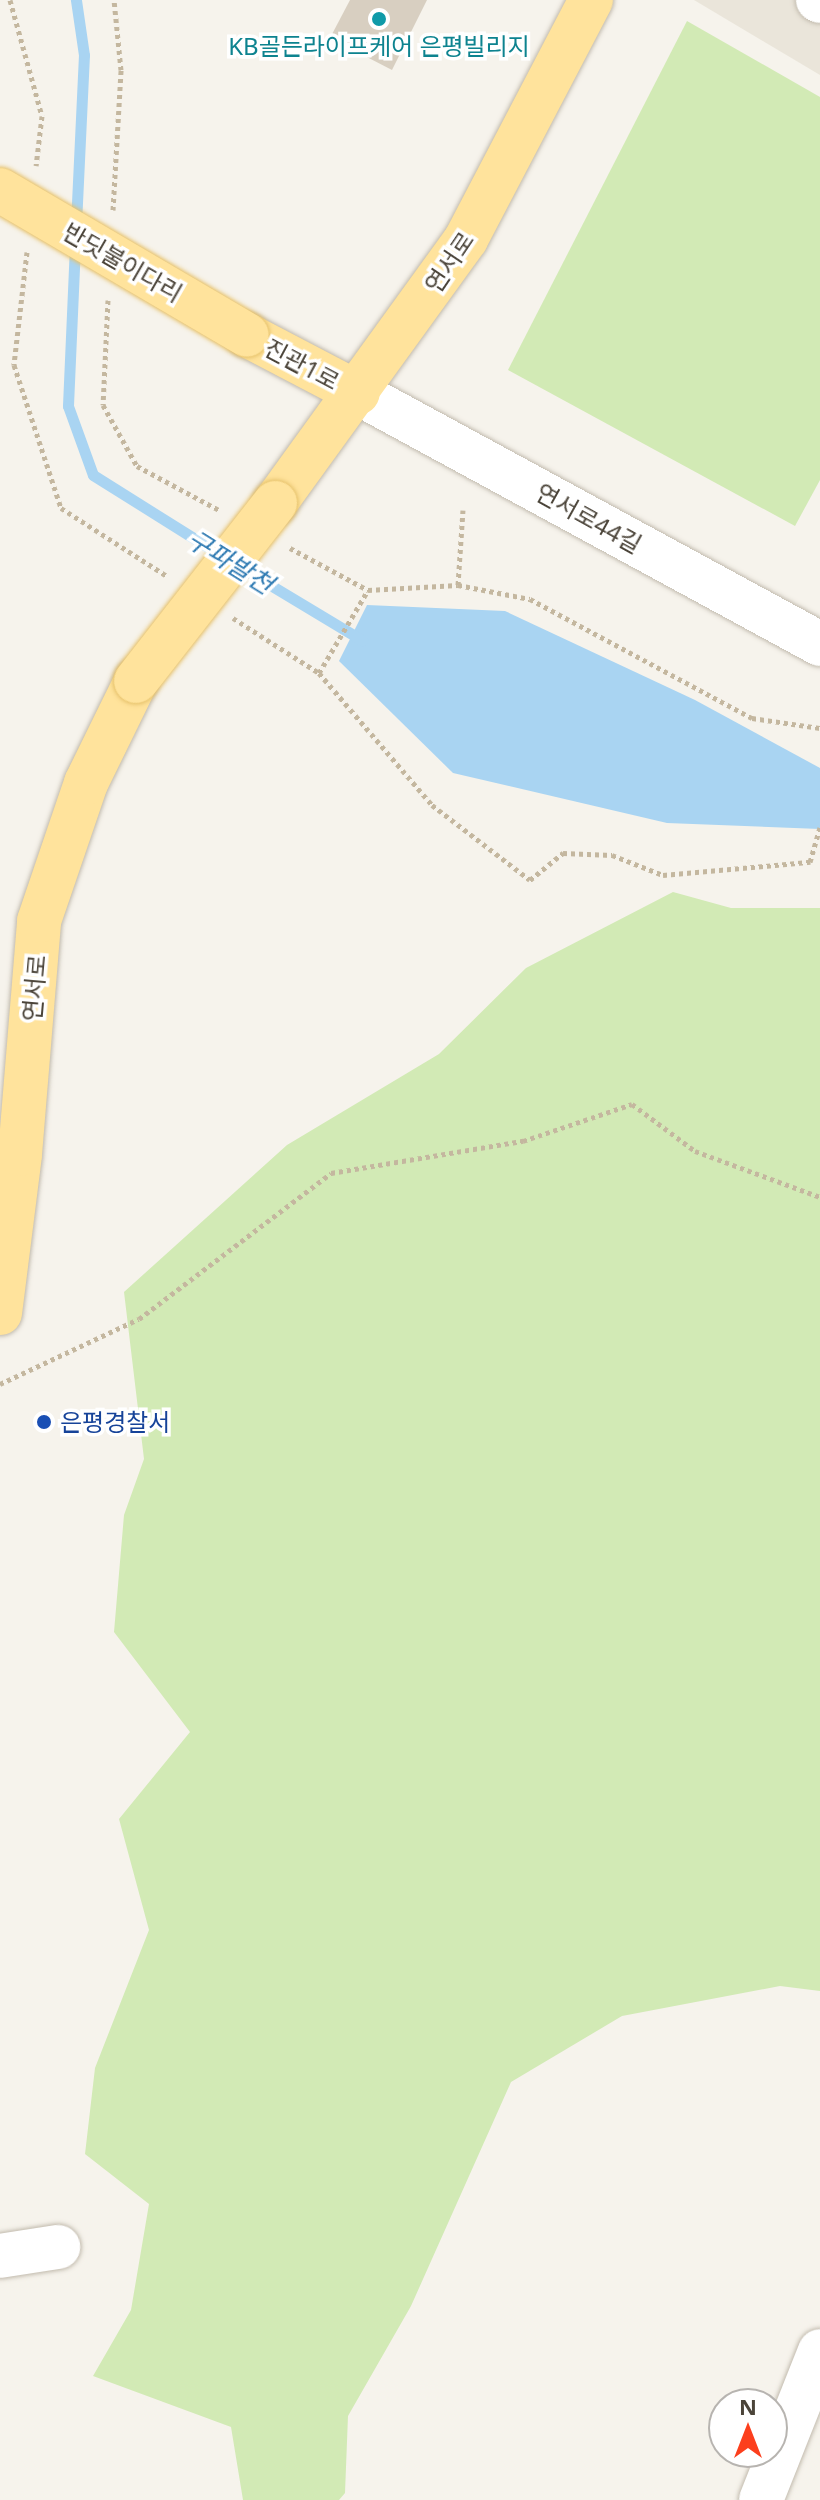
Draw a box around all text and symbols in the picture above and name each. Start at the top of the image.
marker: KB골든라이프케어 은평빌리지 [370,10,388,28]
place label: KB골든라이프케어 은평빌리지 [228,32,530,60]
street label: 반딧불이다리 [58,216,188,308]
street label: 연서로 [419,226,479,298]
street label: 진관1로 [260,333,344,395]
street label: 연서로44길 [531,477,647,559]
water label: 구파발천 [181,523,279,601]
street label: 연서로 [17,954,51,1022]
place label: 은평경찰서 [60,1408,170,1436]
marker: 은평경찰서 [35,1413,53,1431]
north arrow [708,2388,788,2468]
text: N [739,2391,757,2421]

